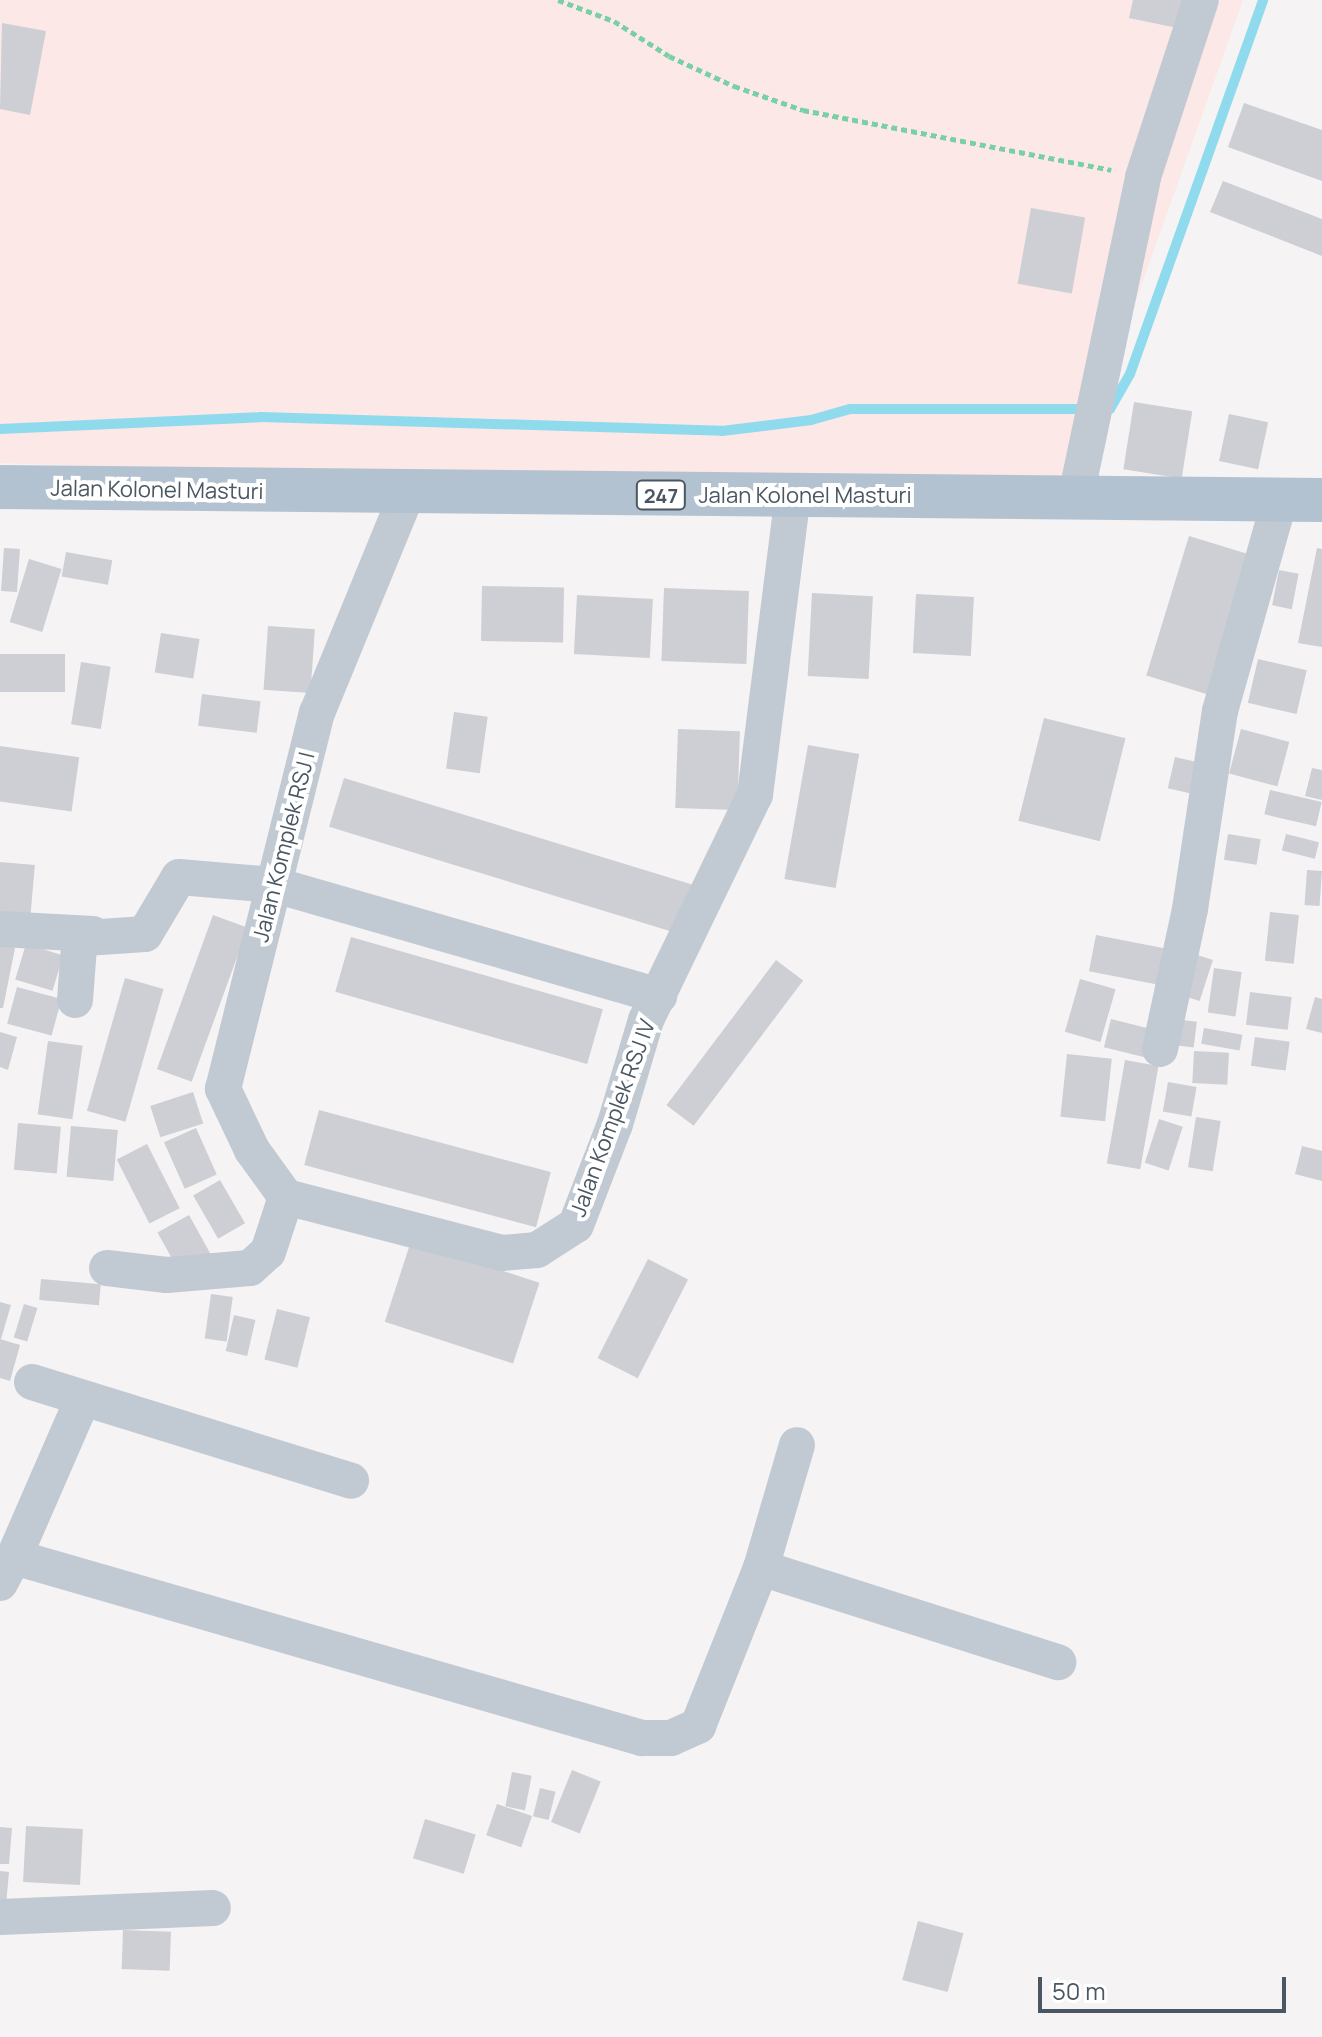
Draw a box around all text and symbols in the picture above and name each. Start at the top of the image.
street label: Jalan Kolonel Masturi [50,475,264,505]
road number: 247 [635,479,687,511]
street label: Jalan Kolonel Masturi [698,483,912,509]
street label: Jalan Komplek RSJ I [248,749,320,945]
street label: Jalan Komplek RSJ IV [565,1016,661,1220]
scale bar [1042,1961,1290,2011]
text: 50 m [1052,1974,1106,2007]

